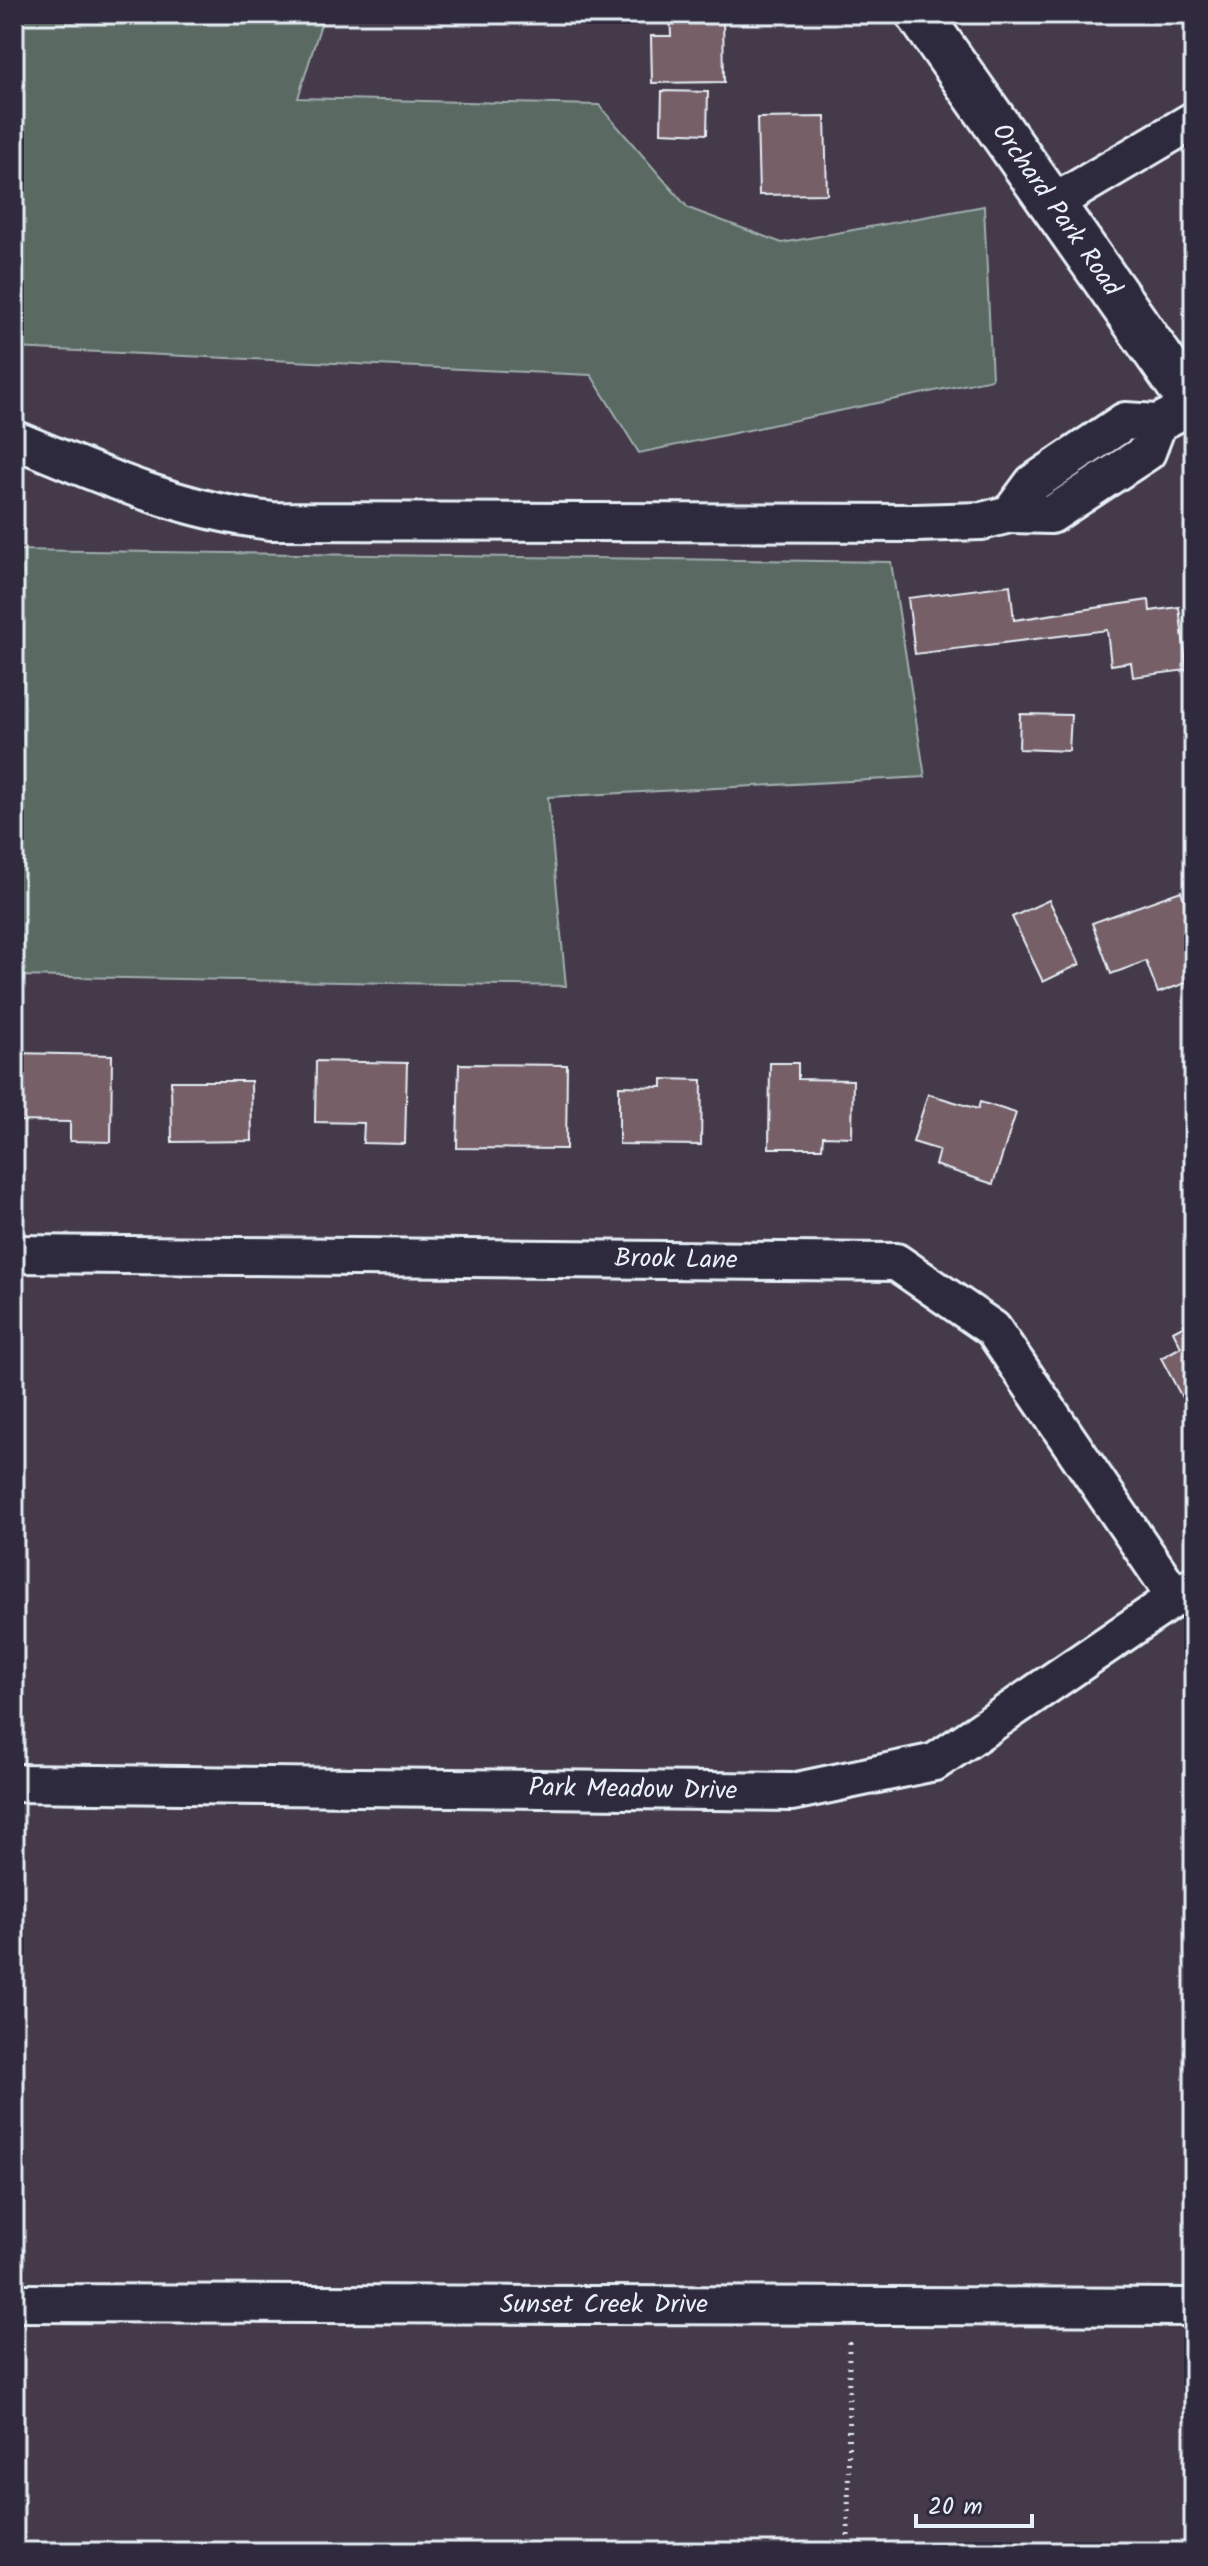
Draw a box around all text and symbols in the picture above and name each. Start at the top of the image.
street label: Orchard Park Road [980,114,1132,306]
street label: Brook Lane [614,1238,738,1282]
street label: Park Meadow Drive [528,1767,738,1813]
street label: Sunset Creek Drive [500,2284,708,2326]
scale bar [916,2478,1032,2528]
text: 20 m [928,2488,983,2527]

